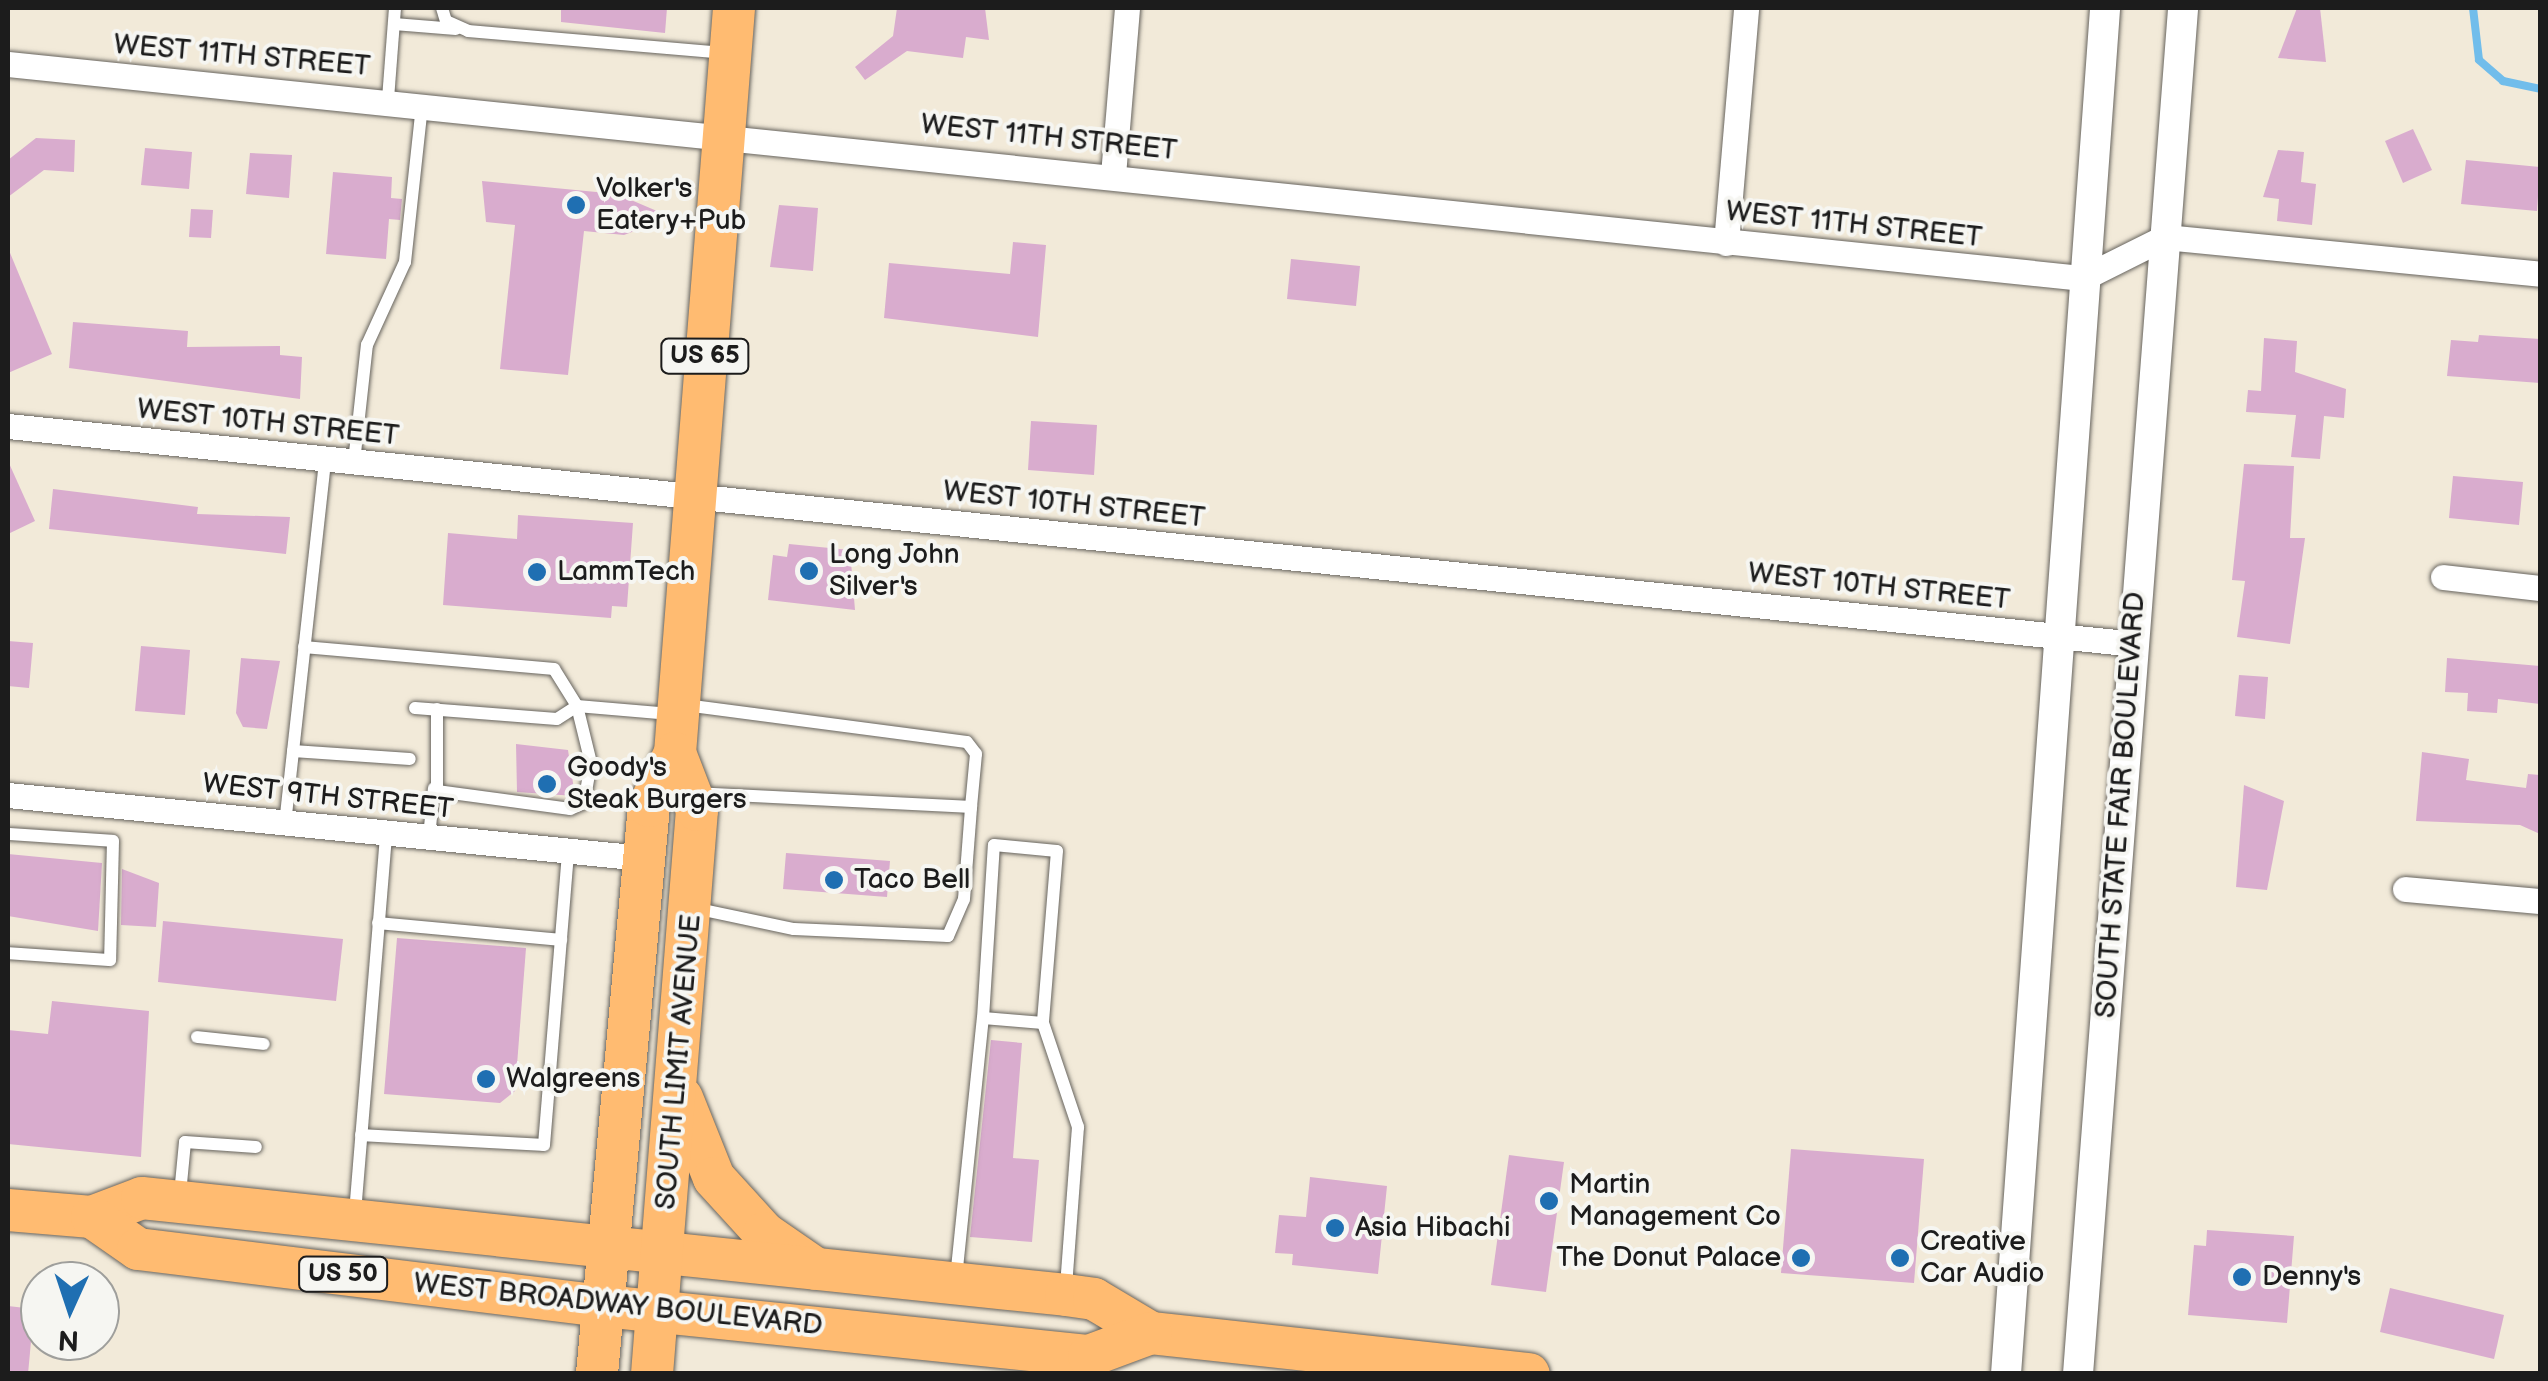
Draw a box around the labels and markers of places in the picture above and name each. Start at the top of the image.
place label: Volker's Eatery+Pub [596,172,746,238]
marker: Volker's Eatery+Pub [565,194,587,216]
place label: Long John Silver's [829,538,961,604]
place label: LammTech [557,555,695,589]
marker: Long John Silver's [798,560,820,582]
marker: LammTech [526,561,548,583]
place label: Goody's Steak Burgers [567,751,747,817]
marker: Goody's Steak Burgers [536,773,558,795]
place label: Taco Bell [854,863,970,897]
marker: Taco Bell [823,869,845,891]
place label: Walgreens [506,1062,640,1096]
marker: Walgreens [475,1068,497,1090]
place label: Martin Management Co [1569,1168,1781,1234]
marker: Martin Management Co [1538,1190,1560,1212]
place label: Asia Hibachi [1355,1211,1510,1245]
marker: Asia Hibachi [1324,1217,1346,1239]
place label: Creative Car Audio [1920,1225,2044,1291]
place label: The Donut Palace [1556,1241,1781,1275]
marker: The Donut Palace [1790,1247,1812,1269]
marker: Creative Car Audio [1889,1247,1911,1269]
place label: Denny's [2262,1260,2361,1294]
marker: Denny's [2231,1266,2253,1288]

